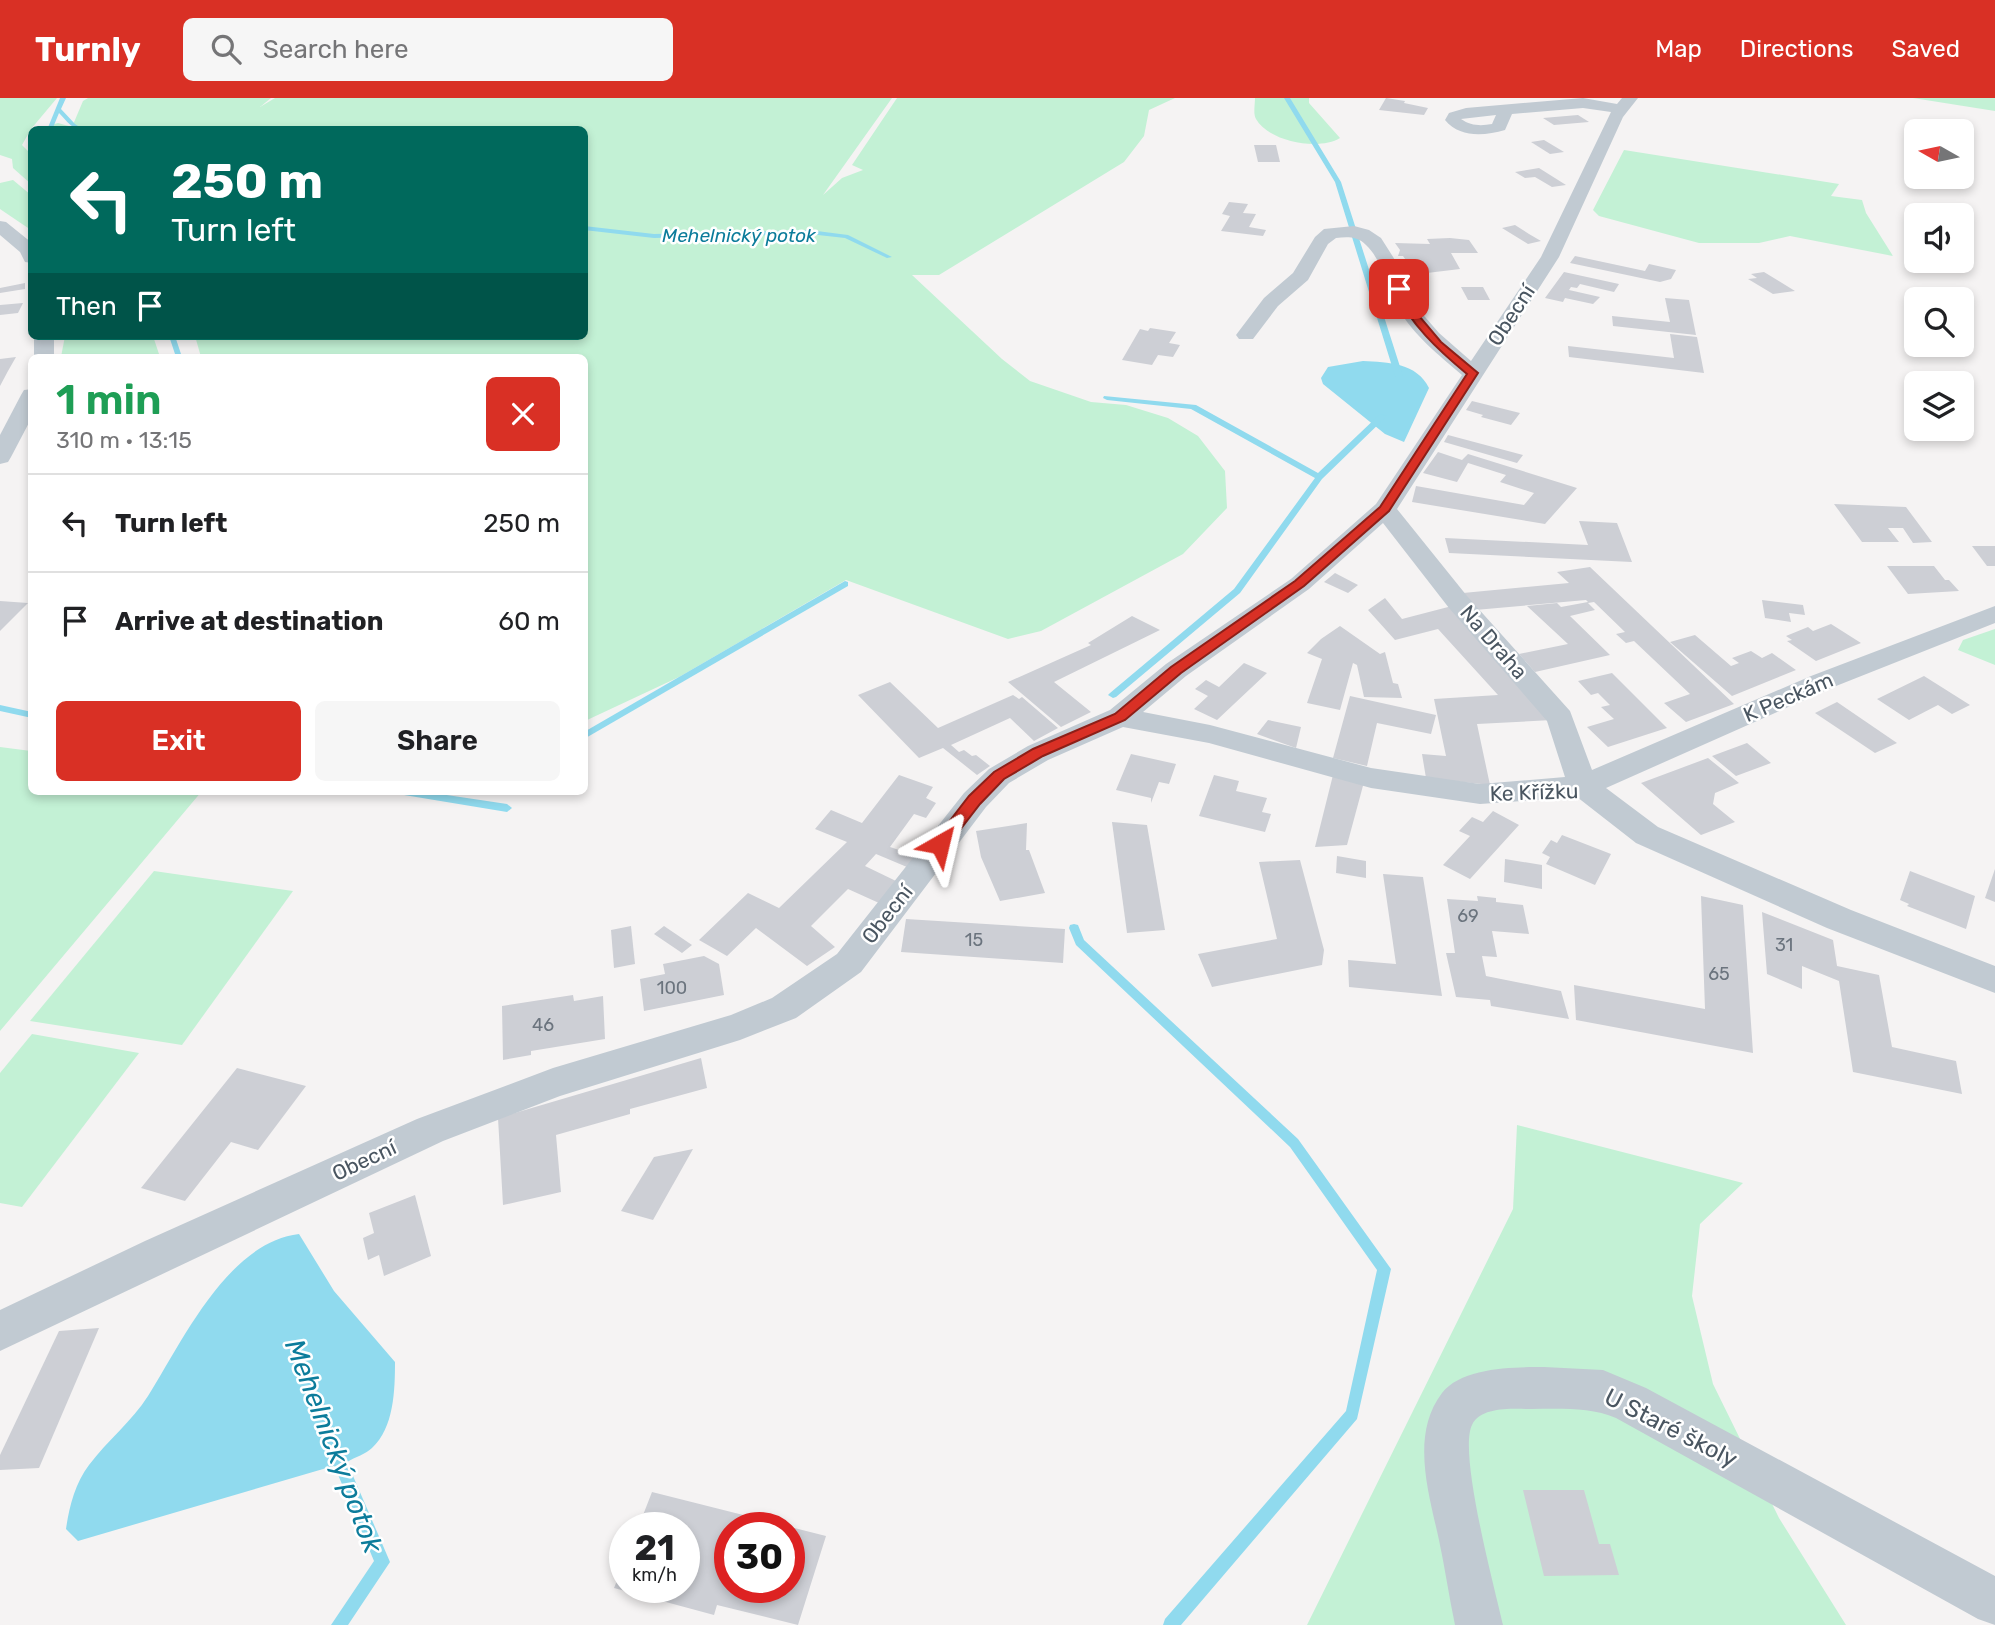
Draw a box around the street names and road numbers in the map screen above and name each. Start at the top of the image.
street label: Obecní [1482,279,1540,350]
street label: Na Draha [1455,600,1533,684]
street label: K Peckám [1739,667,1837,727]
street label: Ke Křížku [1489,778,1579,806]
street label: Obecní [856,879,918,948]
street label: Obecní [328,1134,401,1186]
street label: U Staré školy [1600,1383,1742,1473]

